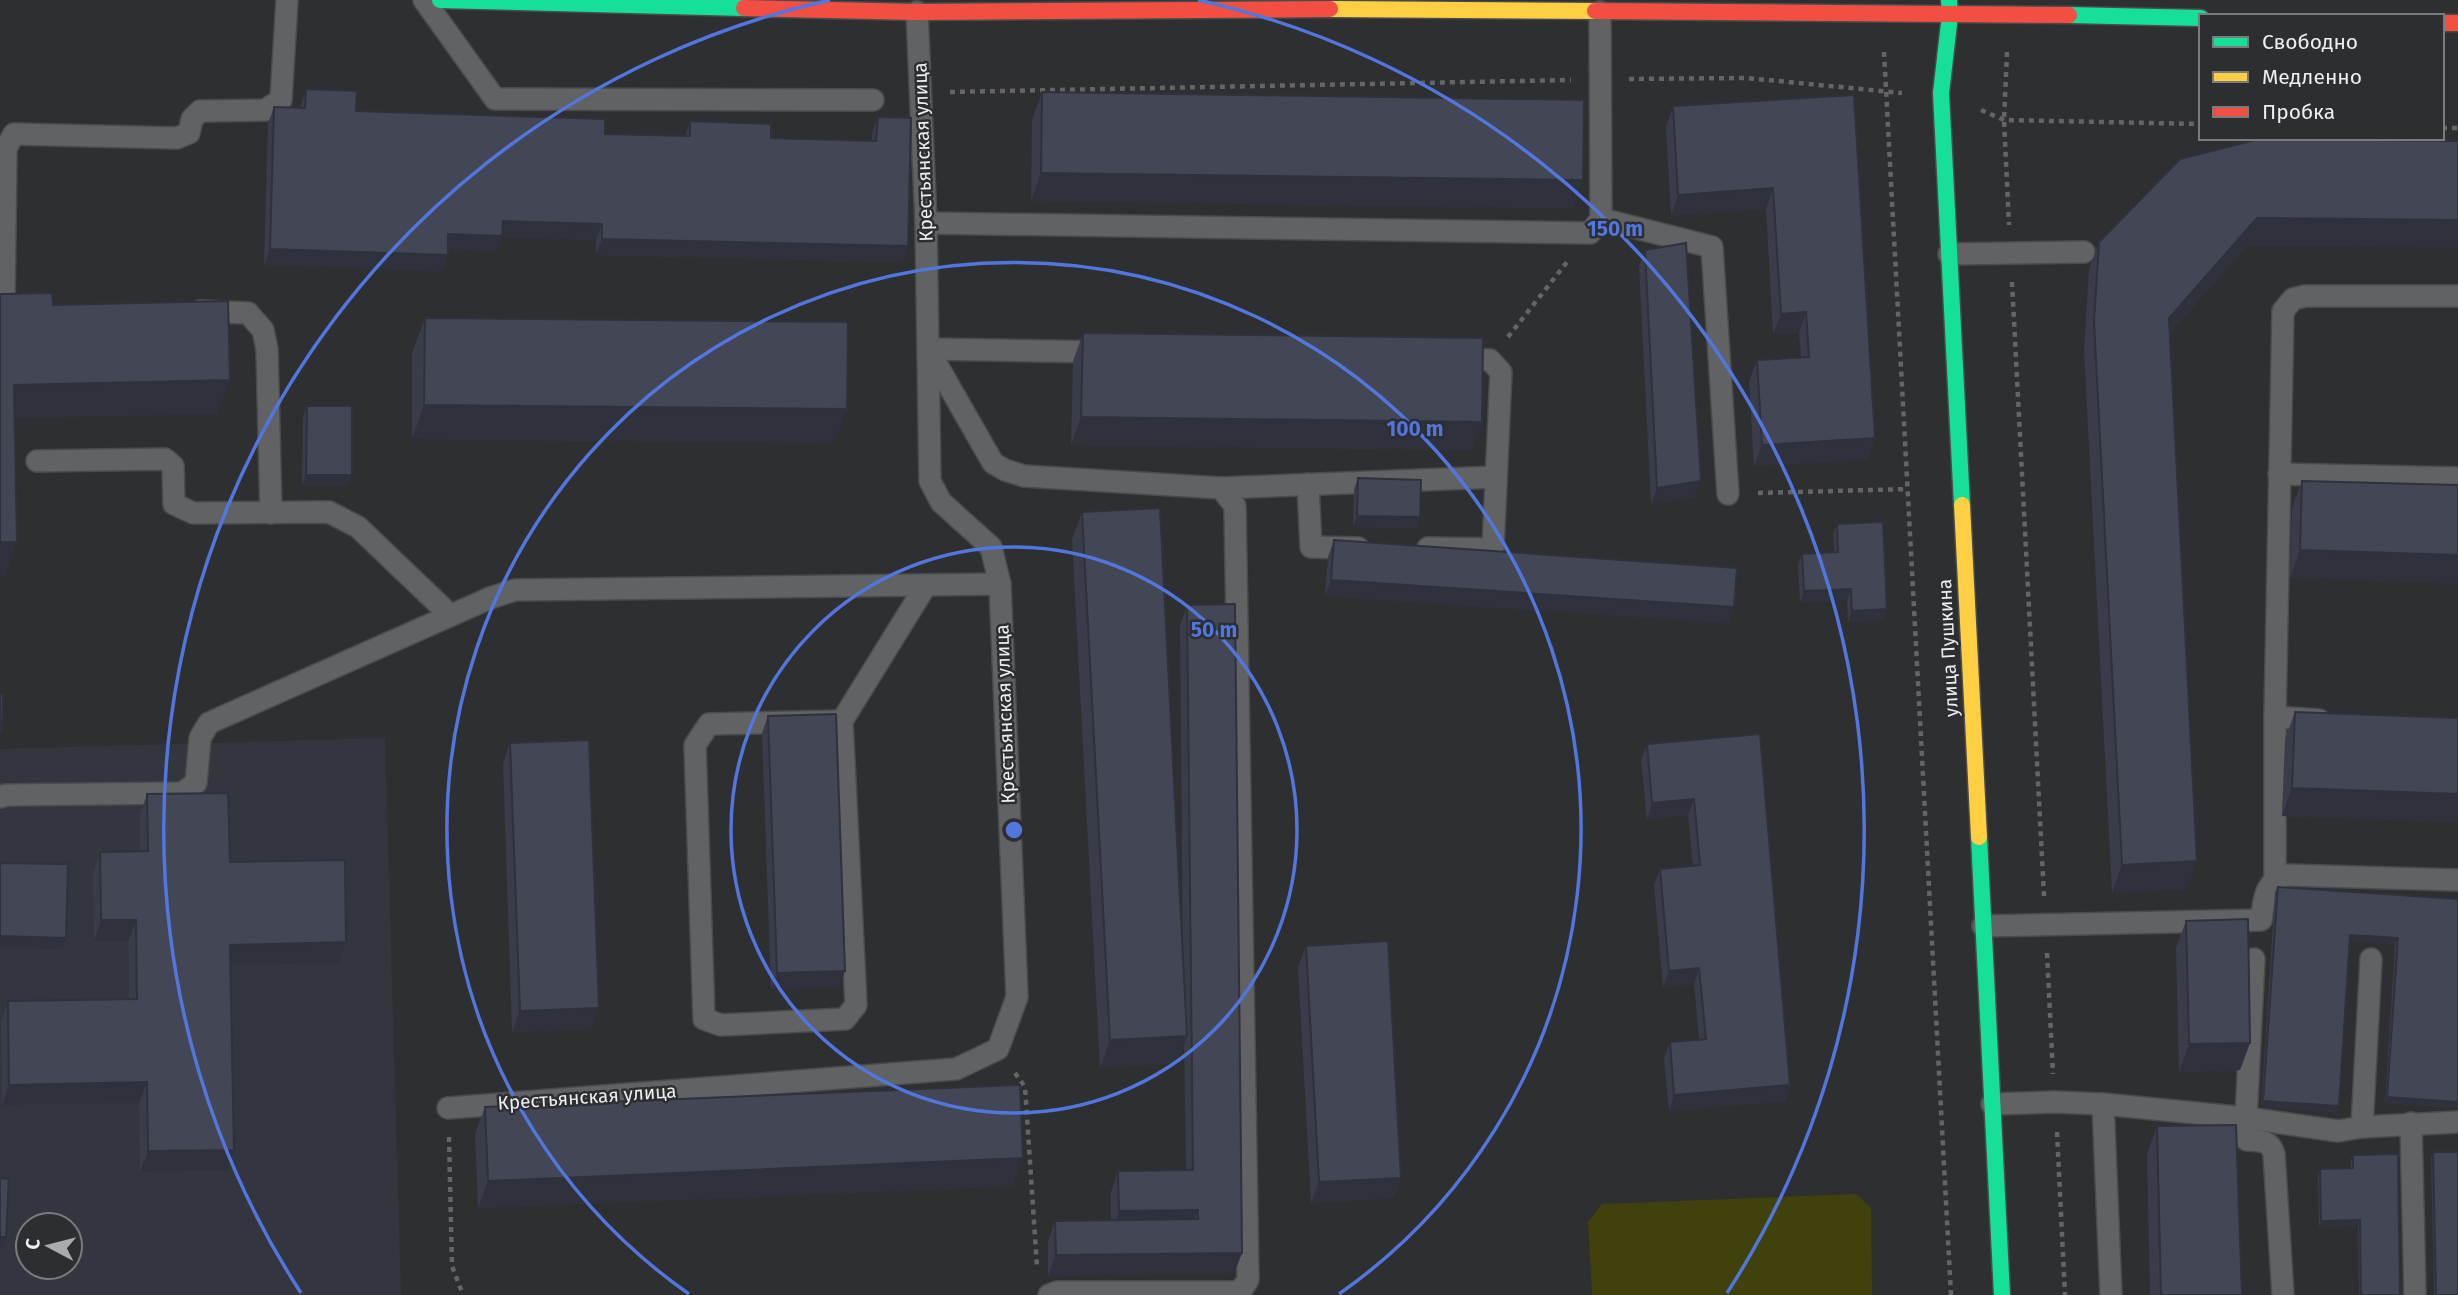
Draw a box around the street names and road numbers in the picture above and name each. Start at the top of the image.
street label: Крестьянская улица [908,62,938,242]
street label: улица Пушкина [1933,578,1963,718]
street label: Крестьянская улица [990,624,1020,804]
street label: Крестьянская улица [497,1079,677,1115]

